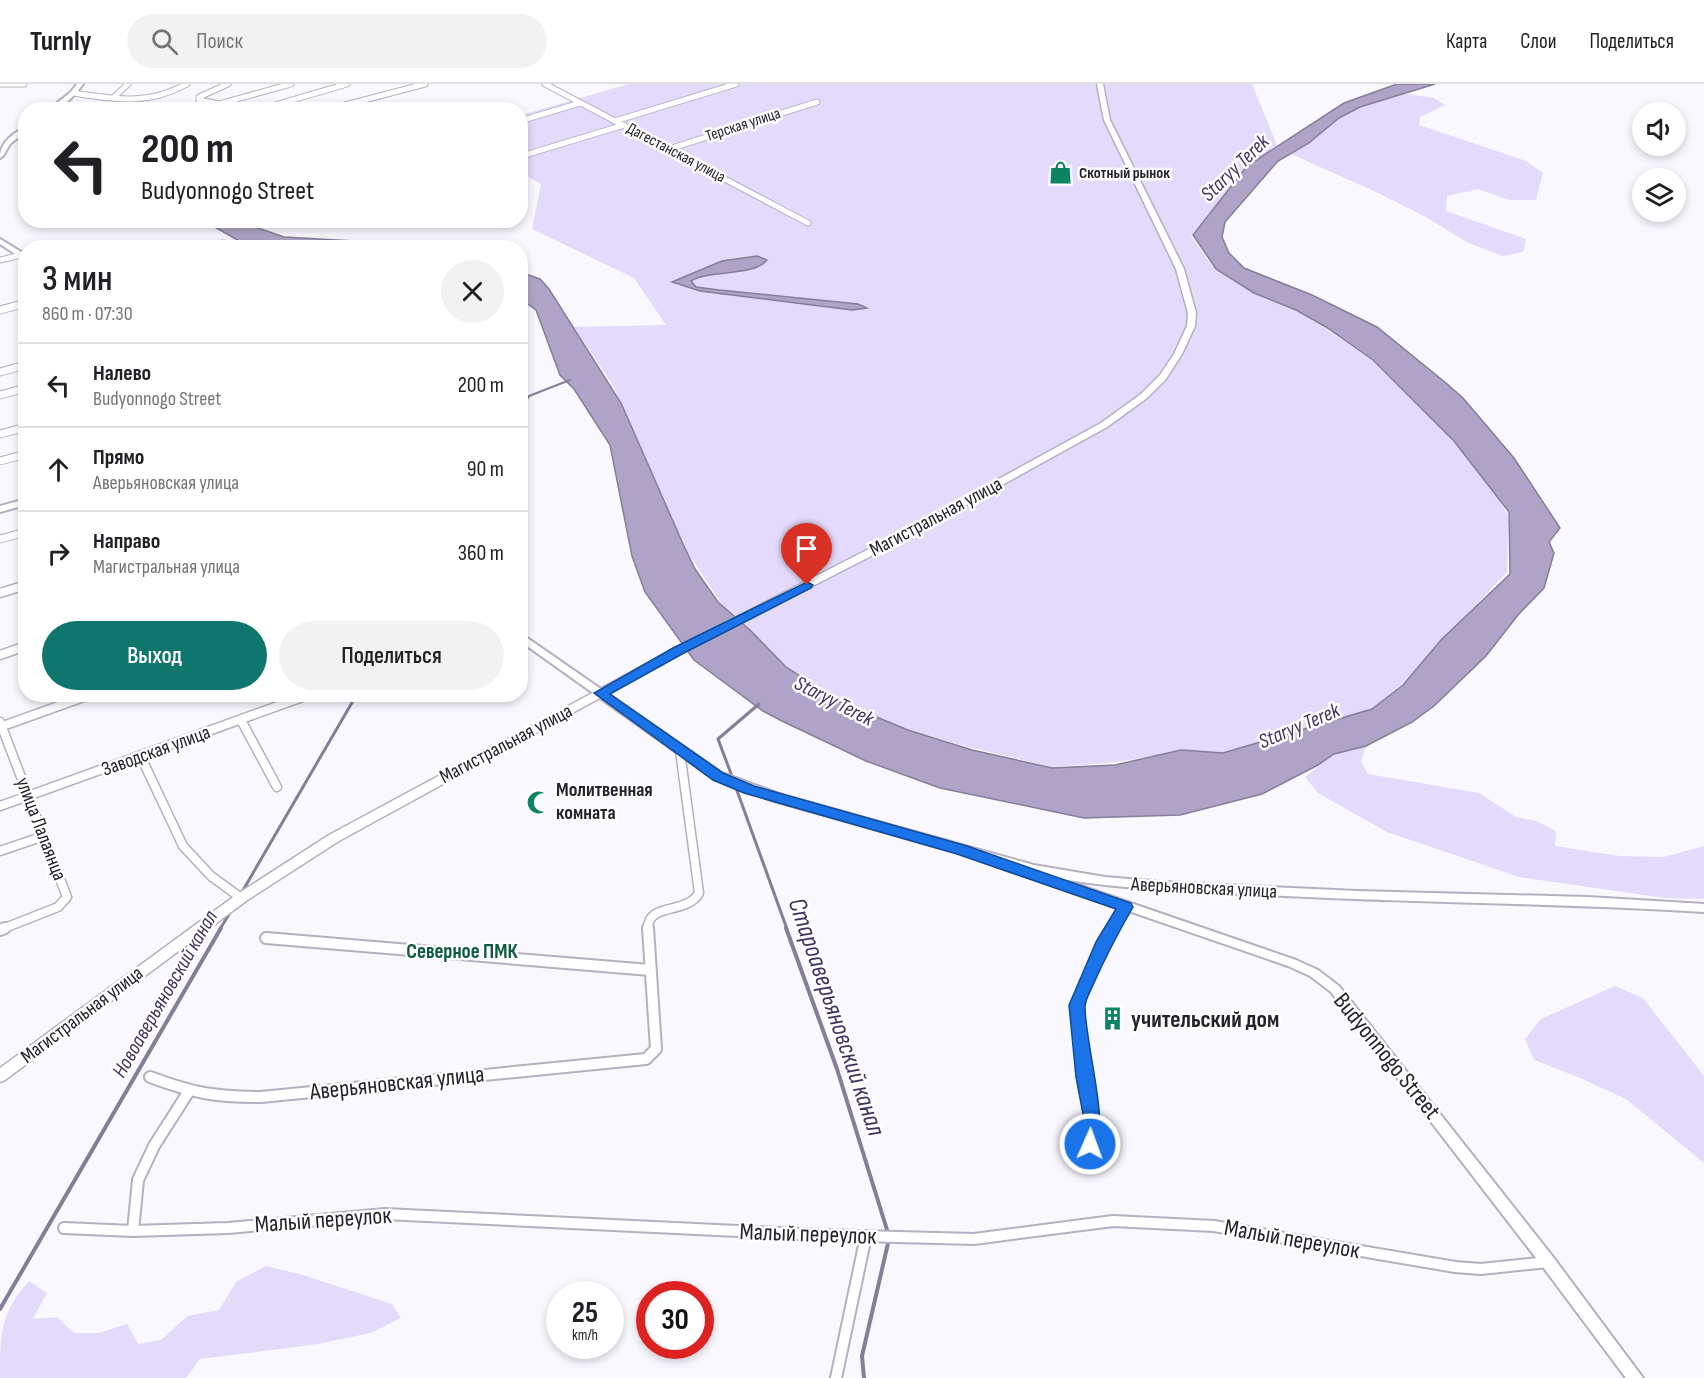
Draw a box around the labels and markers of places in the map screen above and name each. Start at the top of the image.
shop icon: Скотный рынок [1048,160,1074,186]
place label: Скотный рынок [1079,164,1170,183]
pin [781,523,832,585]
place label: Молитвенная комната [556,778,653,825]
mosque icon: Молитвенная комната [525,789,551,815]
place label: учительский дом [1131,1005,1279,1034]
building icon: учительский дом [1100,1006,1126,1032]

